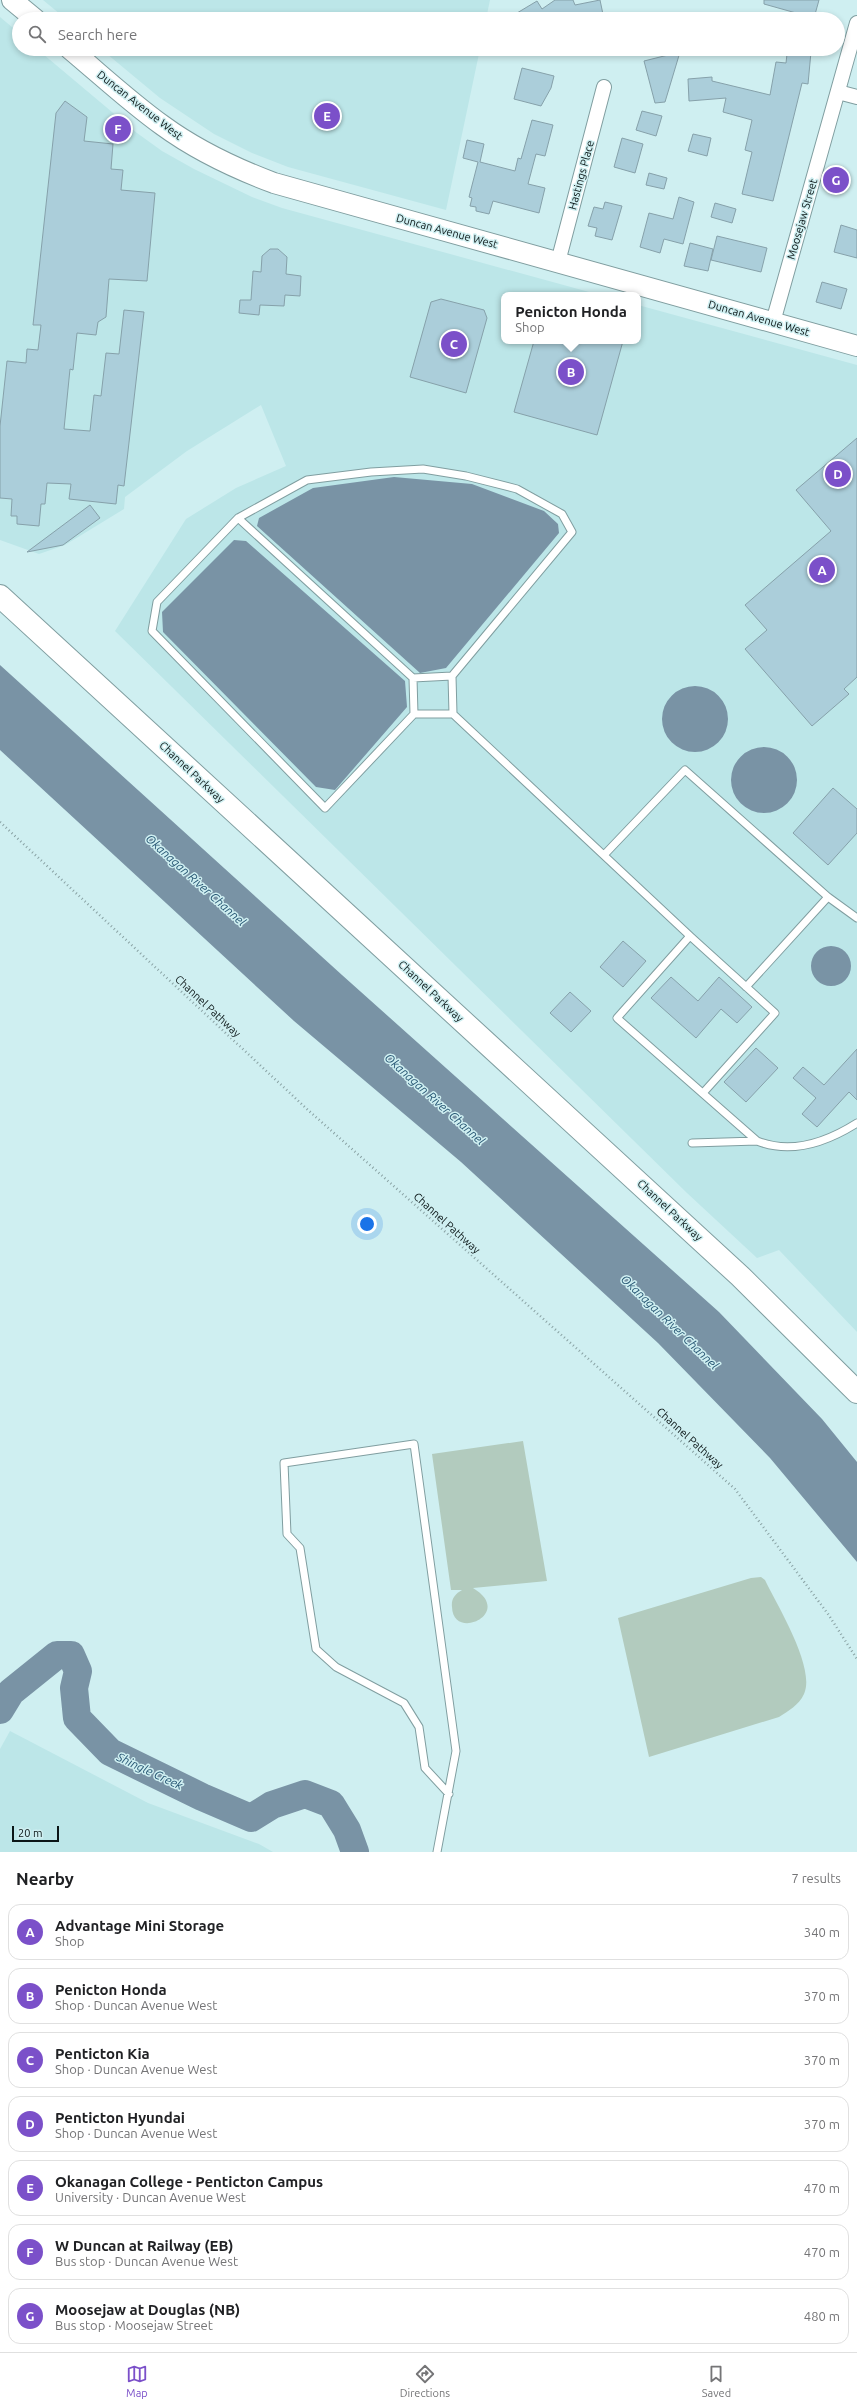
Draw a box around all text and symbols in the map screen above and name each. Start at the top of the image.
search box [12,12,845,56]
icon: search [26,23,48,45]
text: Search here [58,26,137,43]
street label: Duncan Avenue West [95,68,185,142]
pin: E [314,101,340,131]
pin: F [105,114,131,144]
street label: Hastings Place [566,139,596,211]
pin: G [823,165,849,195]
street label: Moosejaw Street [785,177,819,261]
street label: Duncan Avenue West [395,212,500,251]
popup [501,292,641,344]
street label: Duncan Avenue West [707,298,812,338]
text: Penicton Honda [515,303,627,320]
text: Shop [515,320,545,334]
pin: C [441,329,467,359]
pin: B [558,357,584,387]
pin: D [825,459,851,489]
pin: A [809,555,835,585]
street label: Channel Parkway [157,739,227,806]
water label: Okanagan River Channel [143,832,249,929]
street label: Channel Parkway [396,958,466,1025]
street label: Channel Pathway [173,973,244,1040]
water label: Okanagan River Channel [382,1051,488,1148]
street label: Channel Parkway [635,1177,705,1244]
street label: Channel Pathway [411,1190,483,1256]
your location [357,1214,377,1234]
water label: Okanagan River Channel [619,1272,722,1372]
street label: Channel Pathway [654,1405,726,1471]
water label: Shingle Creek [114,1750,186,1792]
scale bar [12,1824,59,1843]
text: 20 m [18,1827,42,1839]
text: Nearby [16,1869,74,1888]
text: 7 results [791,1871,841,1885]
text: Advantage Mini Storage [55,1917,224,1934]
text: A [25,1925,35,1939]
text: 340 m [804,1925,840,1939]
text: Shop [55,1934,84,1948]
text: Penicton Honda [55,1981,167,1998]
text: B [26,1989,34,2003]
text: 370 m [804,1989,840,2003]
text: Shop · Duncan Avenue West [55,1998,217,2012]
text: Penticton Kia [55,2045,150,2062]
text: C [26,2053,34,2067]
text: 370 m [804,2053,840,2067]
text: Shop · Duncan Avenue West [55,2062,217,2076]
text: Penticton Hyundai [55,2109,185,2126]
text: D [25,2117,35,2131]
text: 370 m [804,2117,840,2131]
text: Shop · Duncan Avenue West [55,2126,217,2140]
text: Okanagan College - Penticton Campus [55,2173,323,2190]
text: E [26,2181,34,2195]
text: 470 m [804,2181,840,2195]
text: University · Duncan Avenue West [55,2190,246,2204]
text: W Duncan at Railway (EB) [55,2237,233,2254]
text: F [26,2245,34,2259]
text: 470 m [804,2245,840,2259]
text: Bus stop · Duncan Avenue West [55,2254,238,2268]
text: Moosejaw at Douglas (NB) [55,2301,240,2318]
text: G [26,2309,35,2323]
text: 480 m [804,2309,840,2323]
text: Bus stop · Moosejaw Street [55,2318,213,2332]
tab: Map [126,2363,148,2399]
tab: Directions [400,2363,450,2399]
tab: Saved [702,2363,731,2399]

